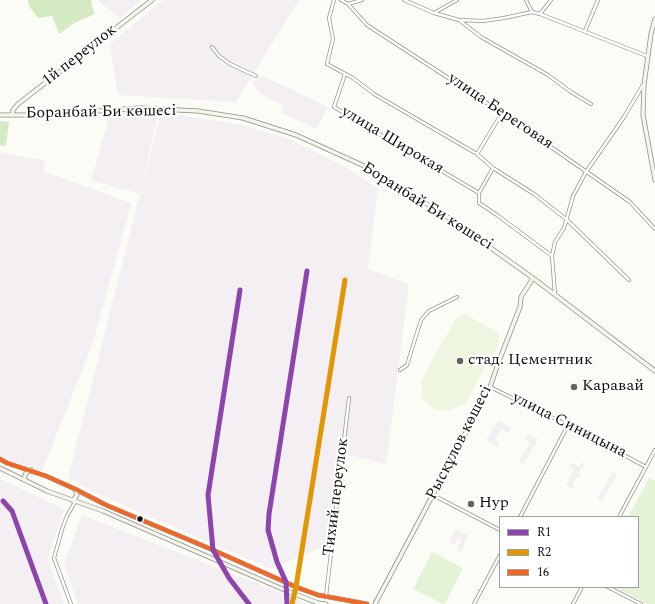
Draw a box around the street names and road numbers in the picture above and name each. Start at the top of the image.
street label: 1й переулок [39,21,121,91]
street label: улица Береговая [444,70,556,154]
street label: Боранбай Би көшесі [25,102,177,124]
street label: улица Широкая [337,103,447,179]
street label: Боранбай Би көшесі [358,159,496,255]
street label: Рысқұлов көшесі [423,383,497,503]
street label: улица Синицына [509,389,629,463]
street label: Тихий переулок [320,437,354,557]

